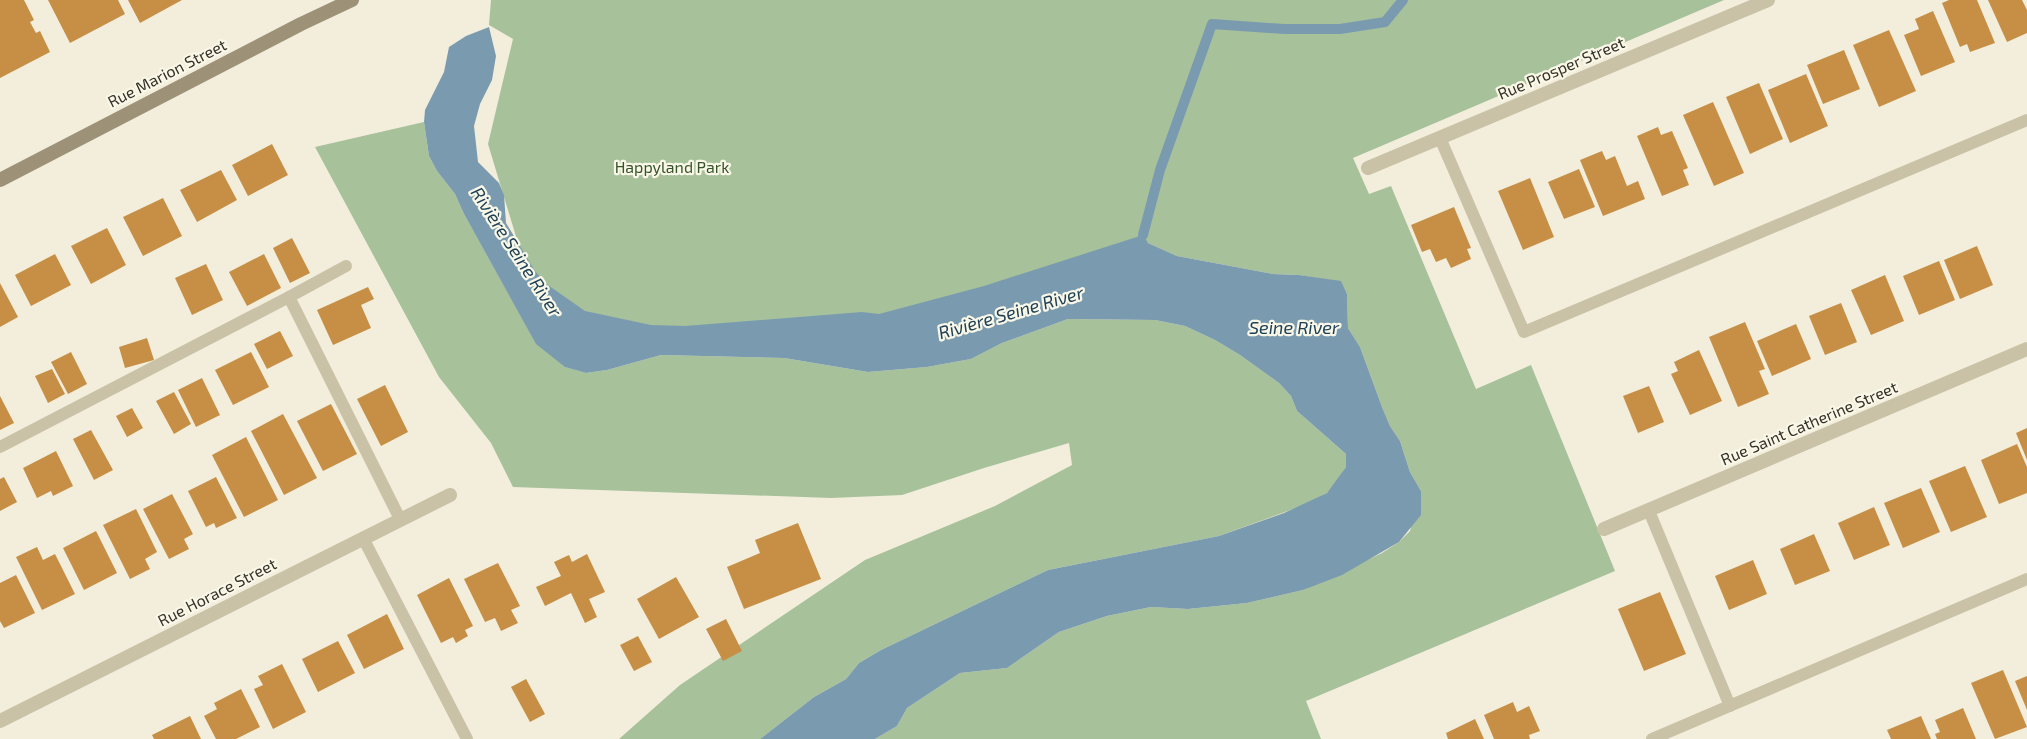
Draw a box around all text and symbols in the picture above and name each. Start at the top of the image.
street label: Rue Prosper Street [1494,32,1627,103]
street label: Rue Marion Street [104,34,229,111]
park label: Happyland Park [615,157,729,176]
water label: Rivière Seine River [467,183,567,321]
water label: Rivière Seine River [936,281,1087,343]
water label: Seine River [1249,316,1340,338]
street label: Rue Saint Catherine Street [1718,377,1900,468]
street label: Rue Horace Street [154,553,279,630]

